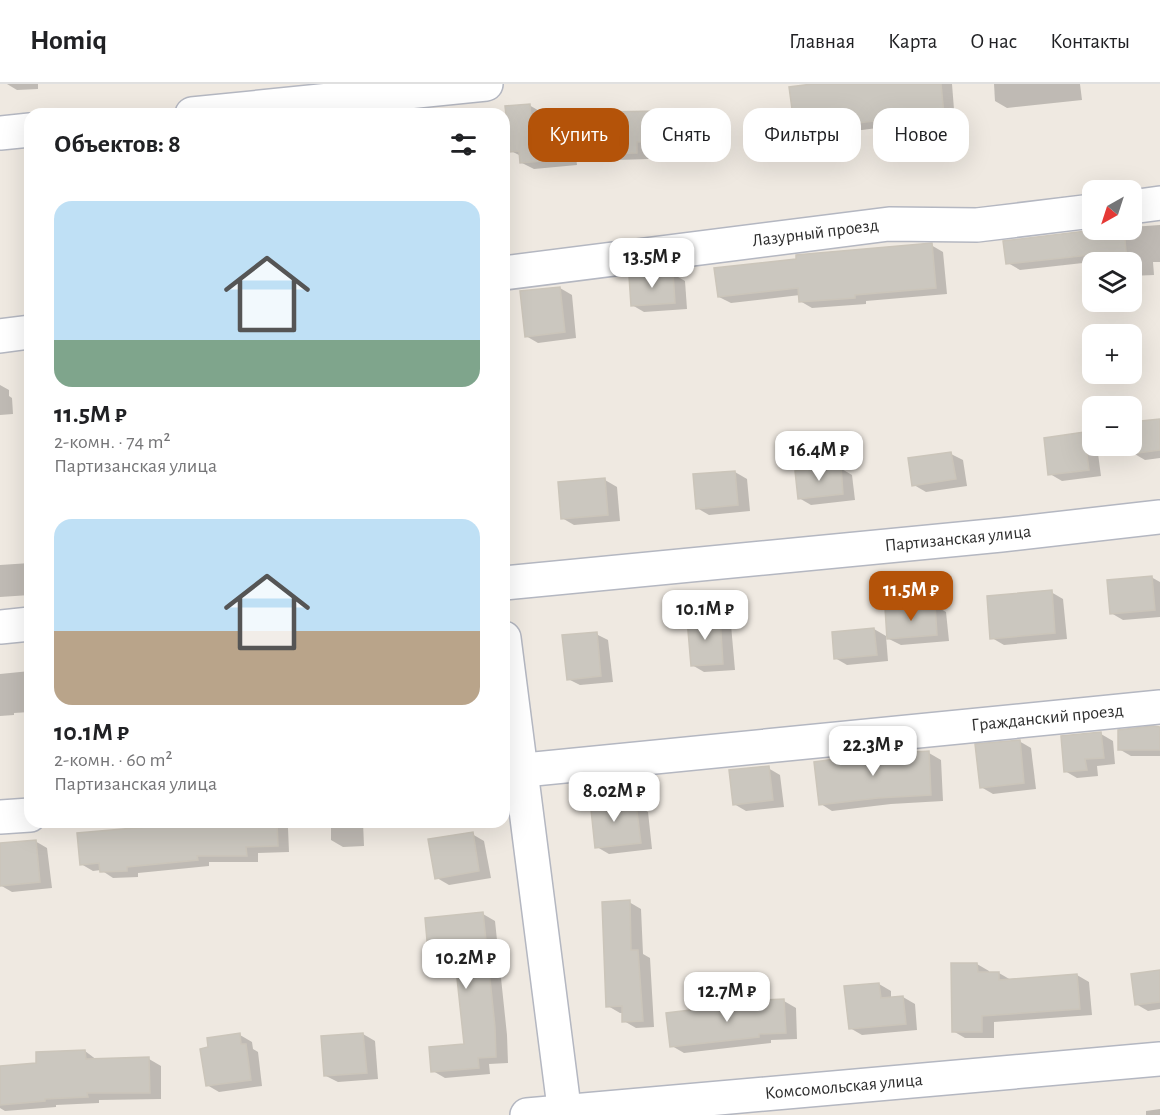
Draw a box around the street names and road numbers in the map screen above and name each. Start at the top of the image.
street label: Лазурный проезд [751,216,880,250]
street label: Партизанская улица [884,523,1032,555]
street label: Гражданский проезд [970,702,1124,735]
street label: Комсомольская улица [764,1071,923,1103]

